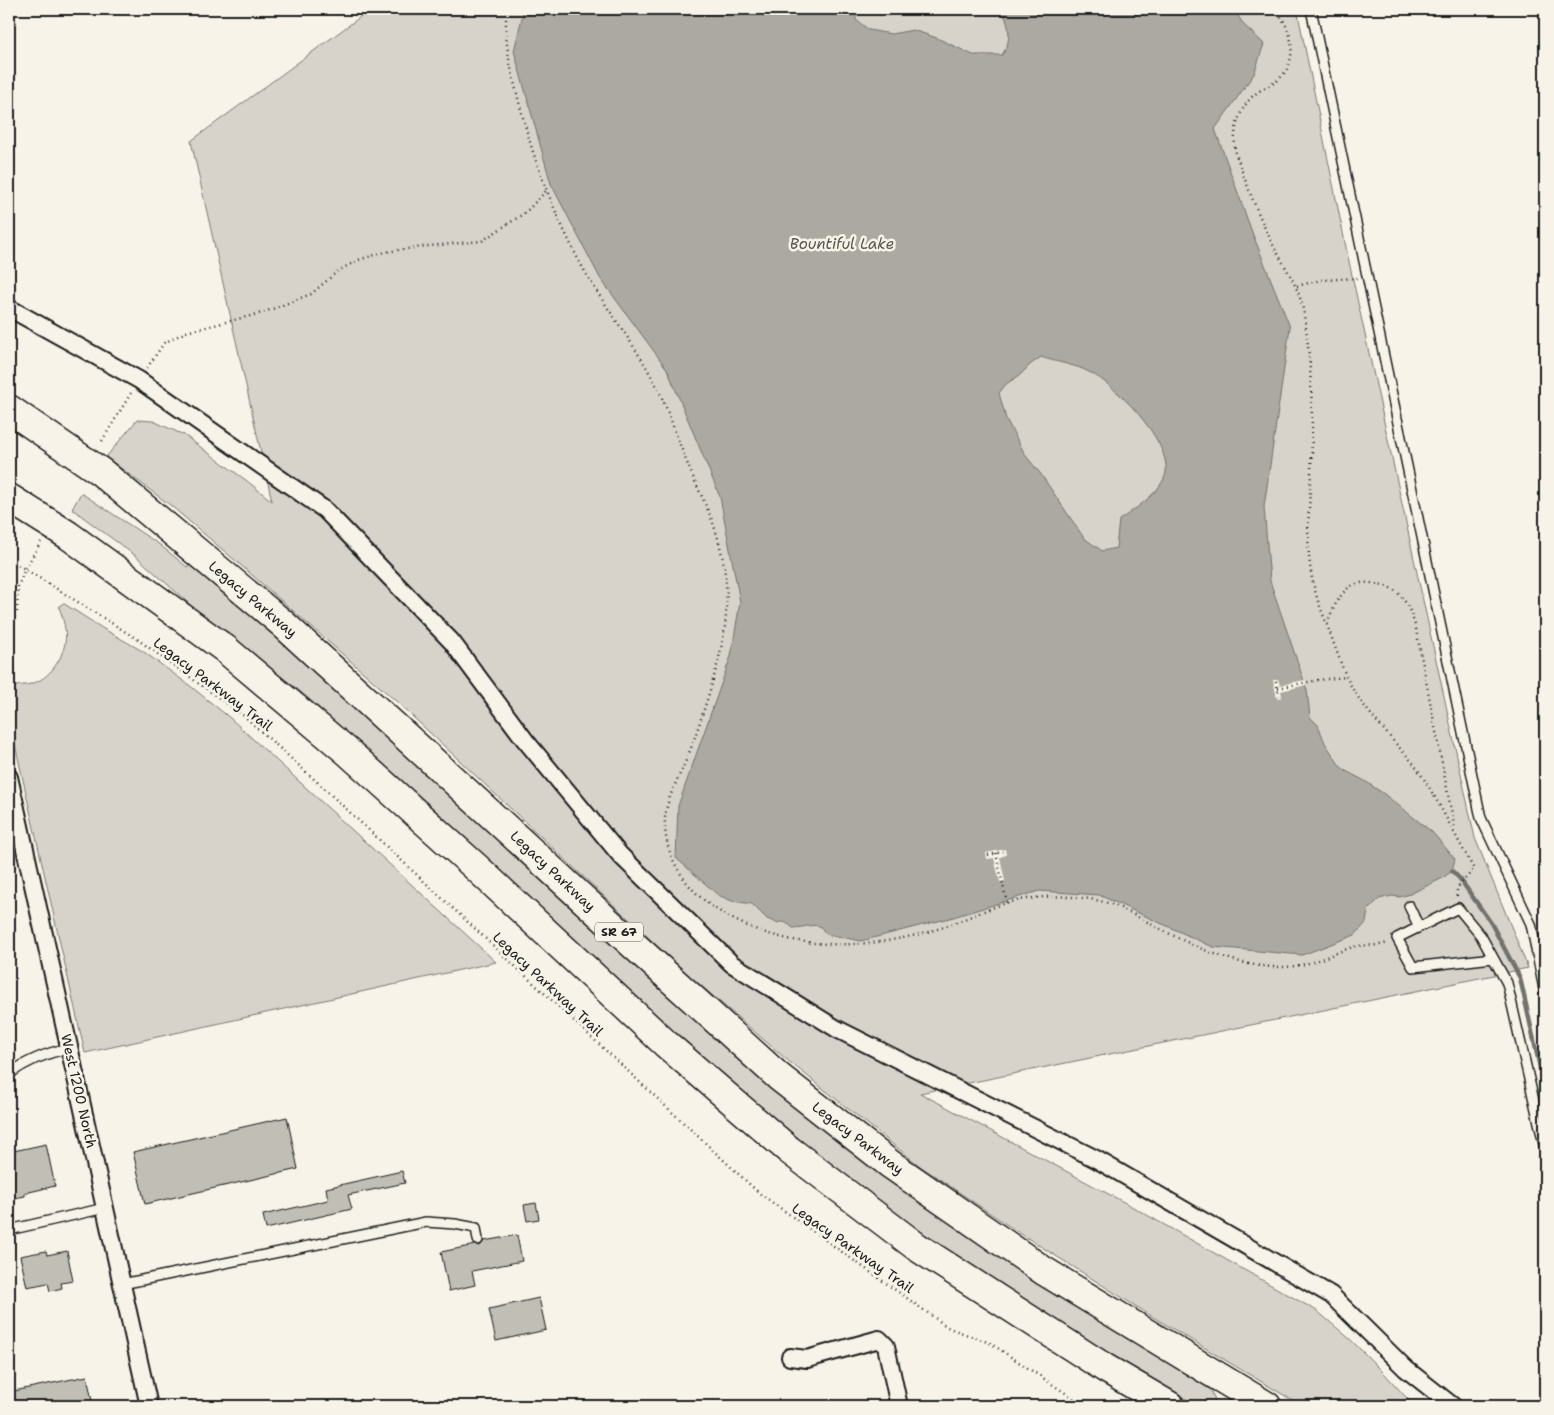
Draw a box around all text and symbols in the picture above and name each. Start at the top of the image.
water label: Bountiful Lake [790,234,894,254]
street label: Legacy Parkway [205,557,301,641]
street label: Legacy Parkway Trail [150,633,277,735]
street label: Legacy Parkway [507,827,599,915]
road number: SR 67 [595,922,643,942]
street label: Legacy Parkway Trail [489,928,608,1041]
street label: West 1200 North [57,1032,101,1150]
street label: Legacy Parkway [809,1098,907,1178]
street label: Legacy Parkway Trail [789,1199,918,1297]

